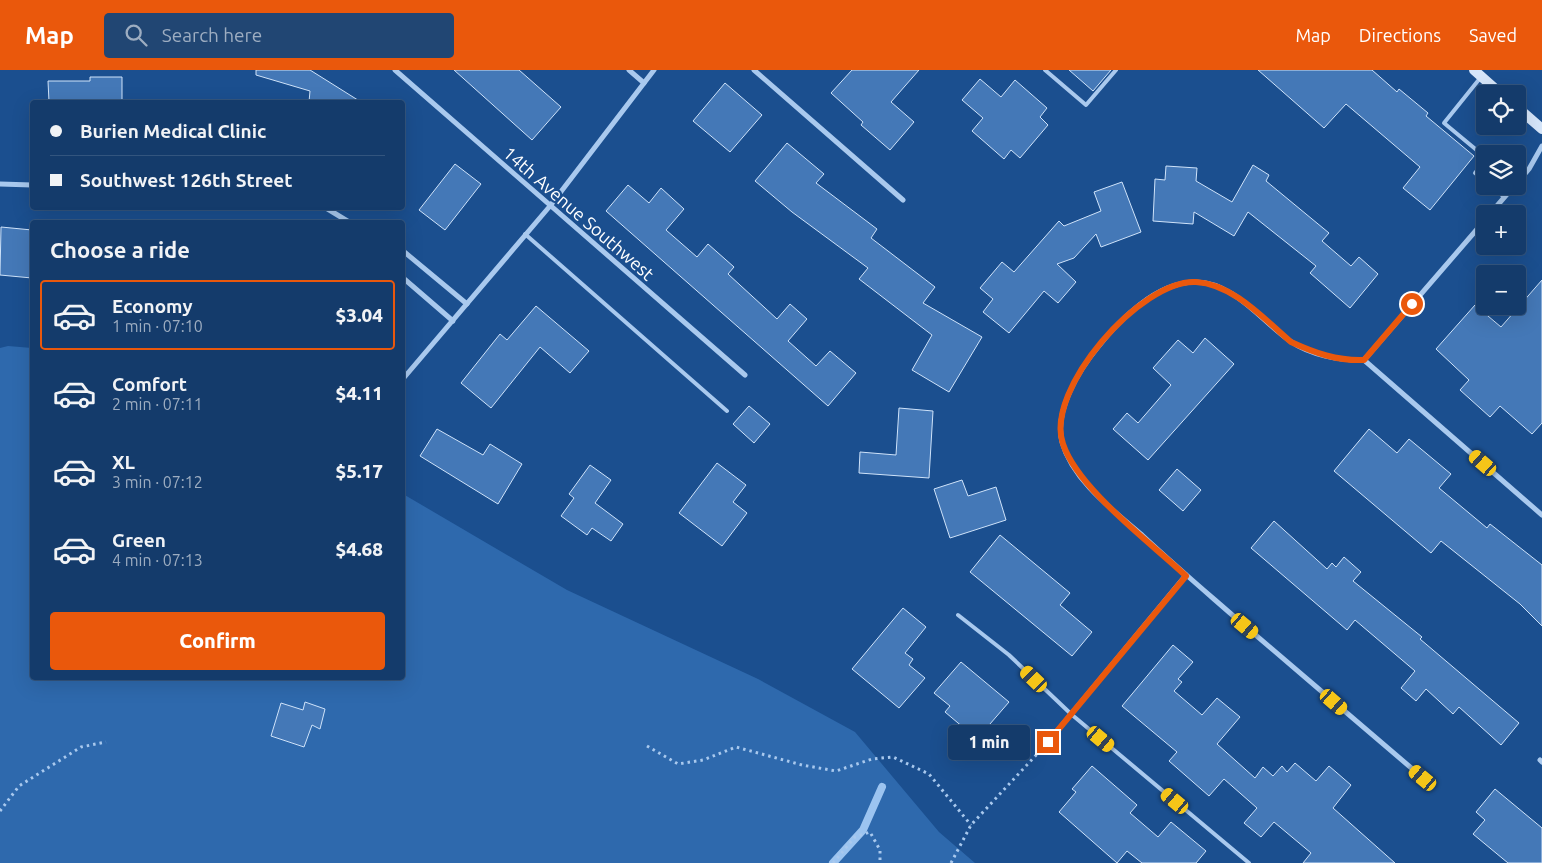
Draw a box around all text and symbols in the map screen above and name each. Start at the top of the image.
search box [104,13,454,58]
icon: search [122,21,150,49]
text: Map [25,22,74,49]
text: Search here [162,24,262,46]
text: Map [1295,25,1331,45]
text: Directions [1359,25,1441,45]
text: Saved [1469,25,1517,45]
map controls [1476,85,1526,315]
button: locate [1476,85,1526,135]
text: Burien Medical Clinic [80,120,266,142]
street label: 14th Avenue Southwest [500,142,658,284]
button: layers [1476,145,1526,195]
text: Southwest 126th Street [80,169,292,191]
button: + [1476,205,1526,255]
text: Choose a ride [50,237,190,262]
button: − [1476,265,1526,315]
icon: car [52,293,97,338]
route start [1401,293,1423,315]
text: Economy [112,295,193,317]
text: $3.04 [335,304,383,326]
text: 1 min · 07:10 [112,317,203,335]
icon: car [52,371,97,416]
text: Comfort [112,373,187,395]
text: $4.11 [335,382,383,404]
text: 2 min · 07:11 [112,395,203,413]
car [1466,447,1499,479]
icon: car [52,449,97,494]
text: XL [112,451,135,473]
text: $5.17 [335,460,383,482]
text: 3 min · 07:12 [112,473,203,491]
icon: car [52,527,97,572]
text: Green [112,529,166,551]
text: $4.68 [335,538,383,560]
text: 4 min · 07:13 [112,551,203,569]
car [1228,611,1261,641]
button: Confirm [50,612,385,670]
car [1017,663,1050,695]
car [1317,686,1350,718]
callout: 1 min [948,724,1030,760]
car [1084,724,1117,754]
route end [1037,731,1059,753]
text: 1 min [969,733,1009,751]
car [1406,763,1439,793]
car [1158,786,1191,816]

